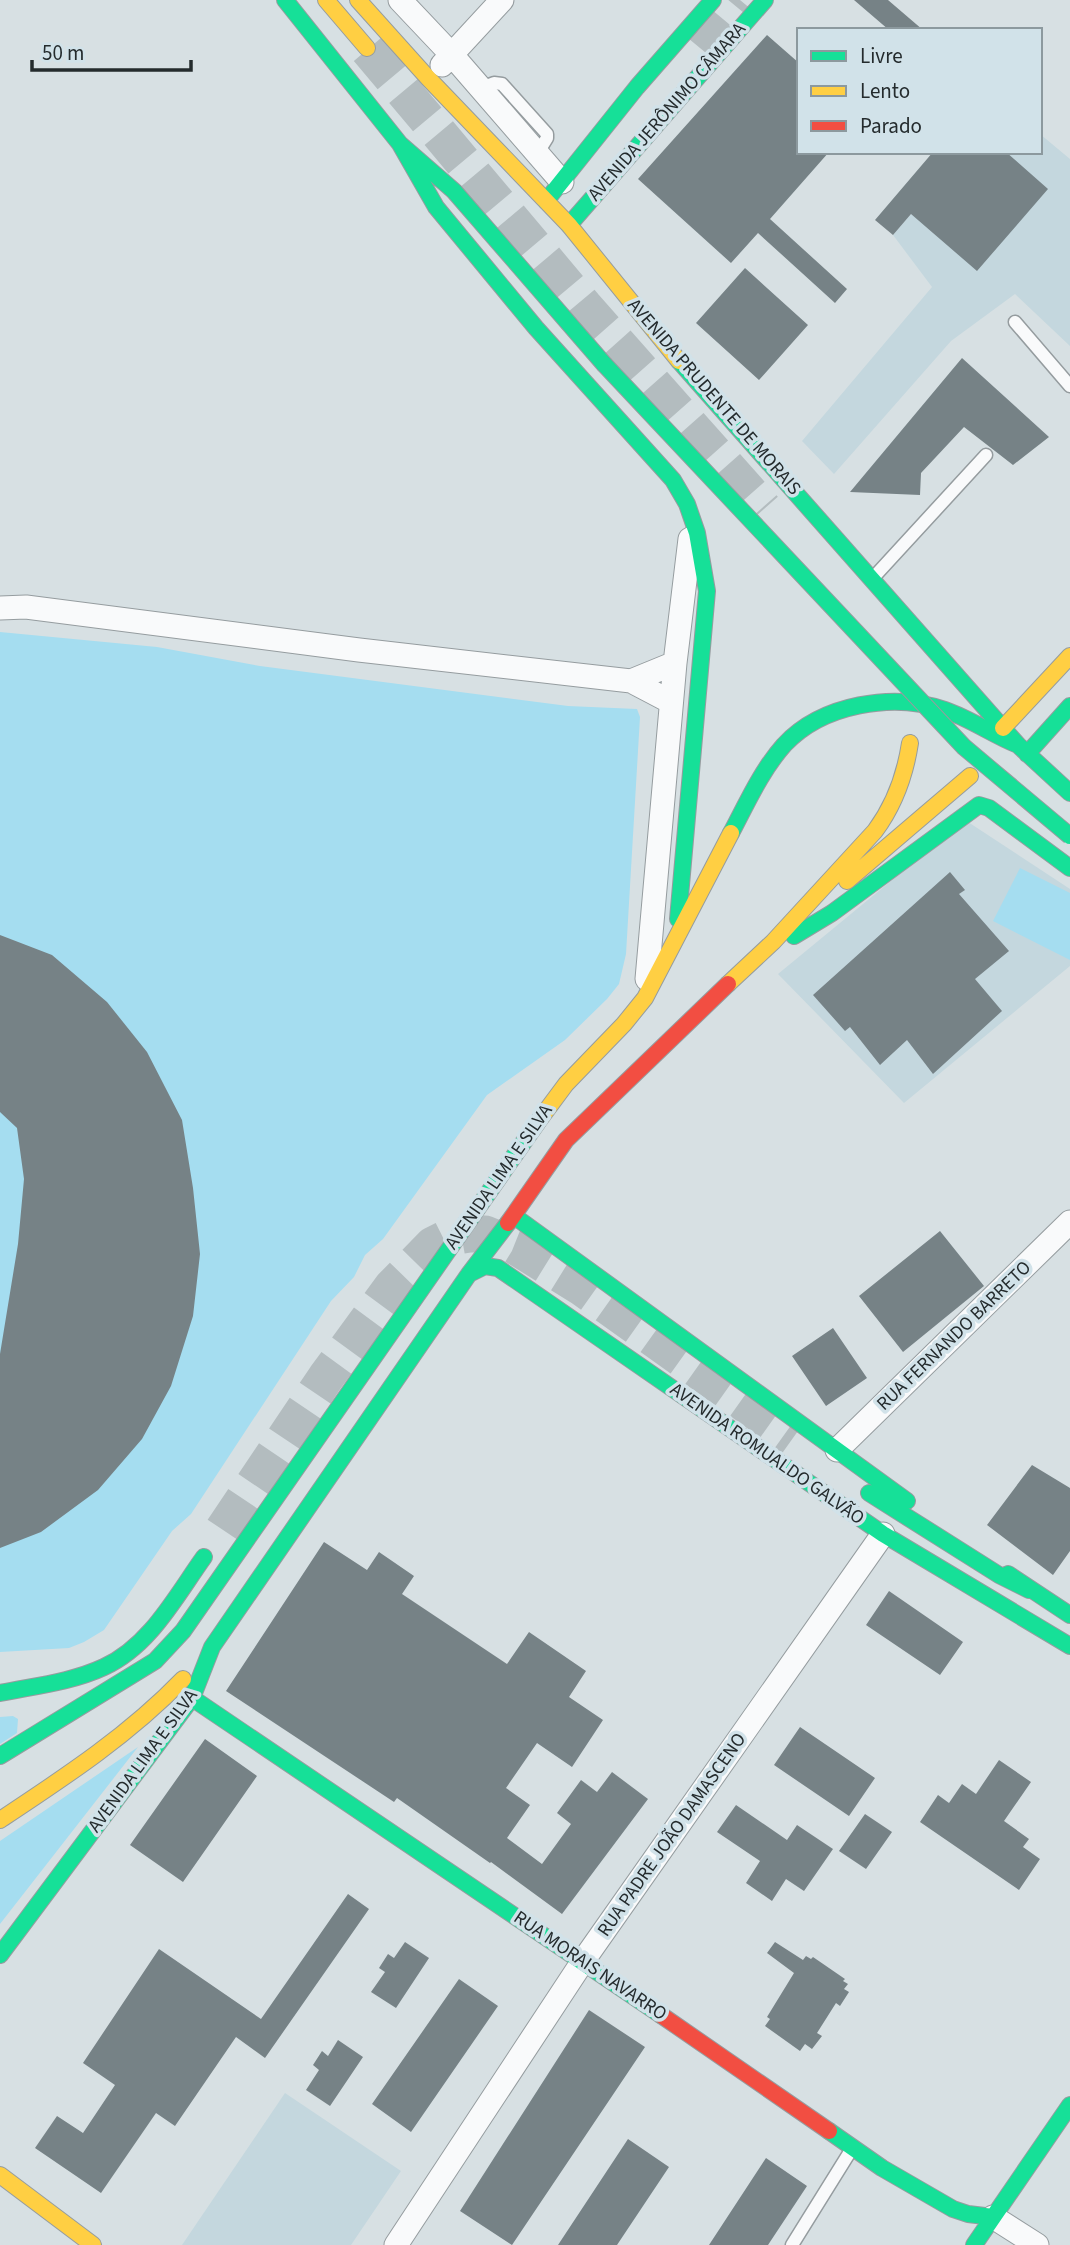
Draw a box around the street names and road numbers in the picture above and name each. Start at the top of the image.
street label: AVENIDA JERÔNIMO CÂMARA [582,16,753,207]
street label: AVENIDA PRUDENTE DE MORAIS [621,293,807,501]
street label: AVENIDA LIMA E SILVA [439,1098,560,1255]
street label: RUA FERNANDO BARRETO [871,1255,1037,1417]
street label: AVENIDA ROMUALDO GALVÃO [664,1377,870,1531]
street label: AVENIDA LIMA E SILVA [82,1683,205,1838]
street label: RUA PADRE JOÃO DAMASCENO [591,1728,753,1942]
street label: RUA MORAIS NAVARRO [508,1905,672,2027]

